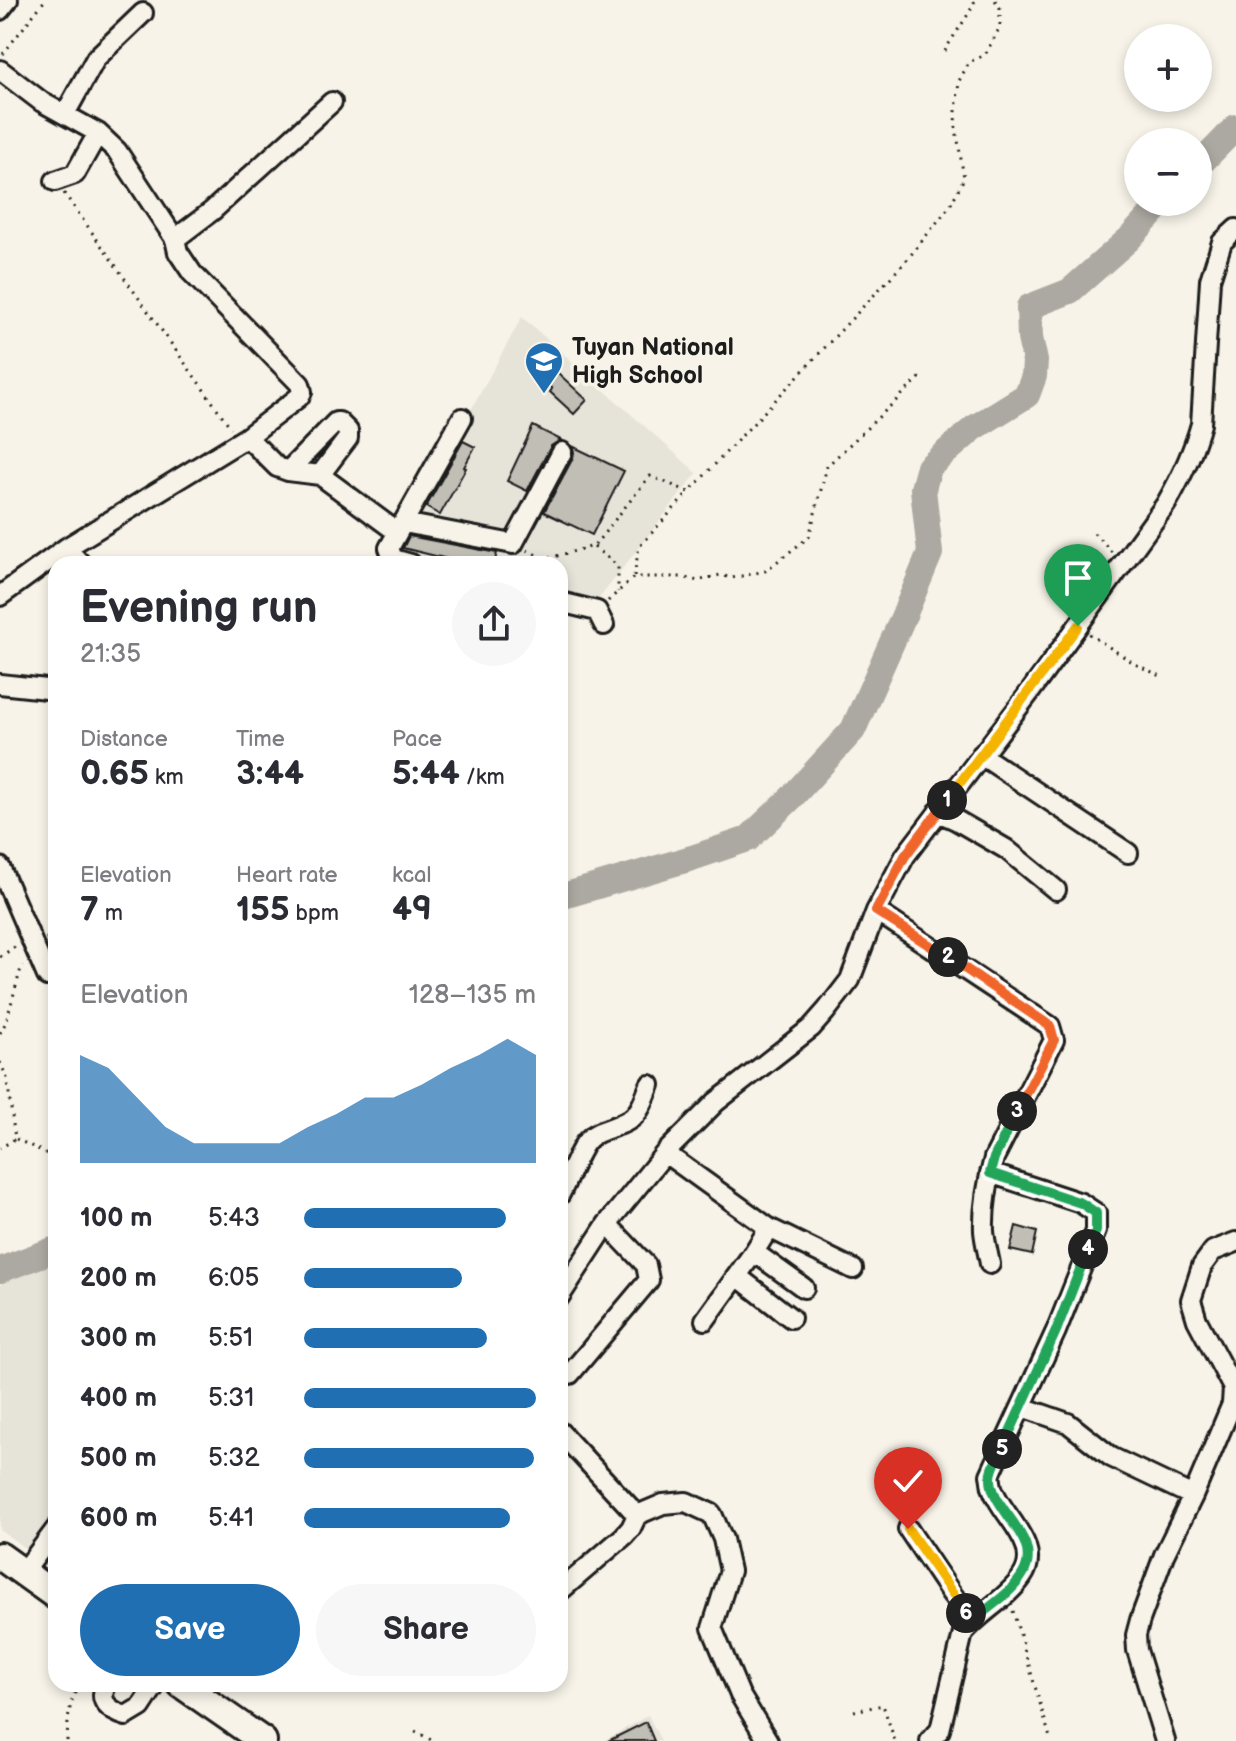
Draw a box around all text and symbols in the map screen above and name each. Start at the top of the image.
map controls [1124,24,1212,216]
button: + [1124,24,1212,112]
button: − [1124,128,1212,216]
place label: Tuyan National High School [572,333,734,390]
school or university icon: Tuyan National High School [523,340,565,395]
pin [1044,544,1112,626]
icon: arrive [1056,556,1100,600]
text: Evening run [80,582,317,635]
button: share [452,582,536,666]
text: 21:35 [80,639,141,670]
text: Distance [80,726,168,753]
text: Time [236,726,285,753]
text: Pace [392,726,442,753]
text: 0.65 [80,753,149,794]
text: 3:44 [236,753,304,794]
text: 5:44 [392,753,460,794]
text: km [149,764,184,791]
text: /km [460,764,505,791]
pin: 1 [927,780,967,820]
text: 1 [942,786,952,813]
text: Elevation [80,862,172,889]
text: Heart rate [236,862,338,889]
text: kcal [392,862,431,889]
text: 7 [80,889,99,930]
text: 155 [236,889,290,930]
text: 49 [392,889,432,930]
text: m [99,900,123,927]
text: bpm [290,900,339,927]
pin: 2 [928,937,968,977]
text: 2 [941,943,955,970]
text: Elevation [80,980,188,1011]
text: 128–135 m [409,980,536,1011]
pin: 3 [997,1091,1037,1131]
text: 3 [1011,1097,1023,1124]
text: 100 m [80,1203,153,1234]
text: 5:43 [208,1203,260,1234]
pin: 4 [1068,1229,1108,1269]
text: 4 [1082,1235,1094,1262]
text: 200 m [80,1263,157,1294]
text: 6:05 [208,1263,259,1294]
text: 300 m [80,1323,157,1354]
text: 5:51 [208,1323,253,1354]
text: 400 m [80,1383,157,1414]
text: 5:31 [208,1383,254,1414]
pin: 5 [982,1429,1022,1469]
text: 5 [996,1435,1008,1462]
text: 500 m [80,1443,157,1474]
text: 5:32 [208,1443,259,1474]
pin [874,1447,942,1529]
icon: check [886,1459,930,1503]
text: 600 m [80,1503,157,1534]
text: 5:41 [208,1503,254,1534]
button: Save [80,1584,300,1676]
button: Share [316,1584,536,1676]
pin: 6 [946,1593,986,1633]
text: 6 [959,1599,973,1626]

